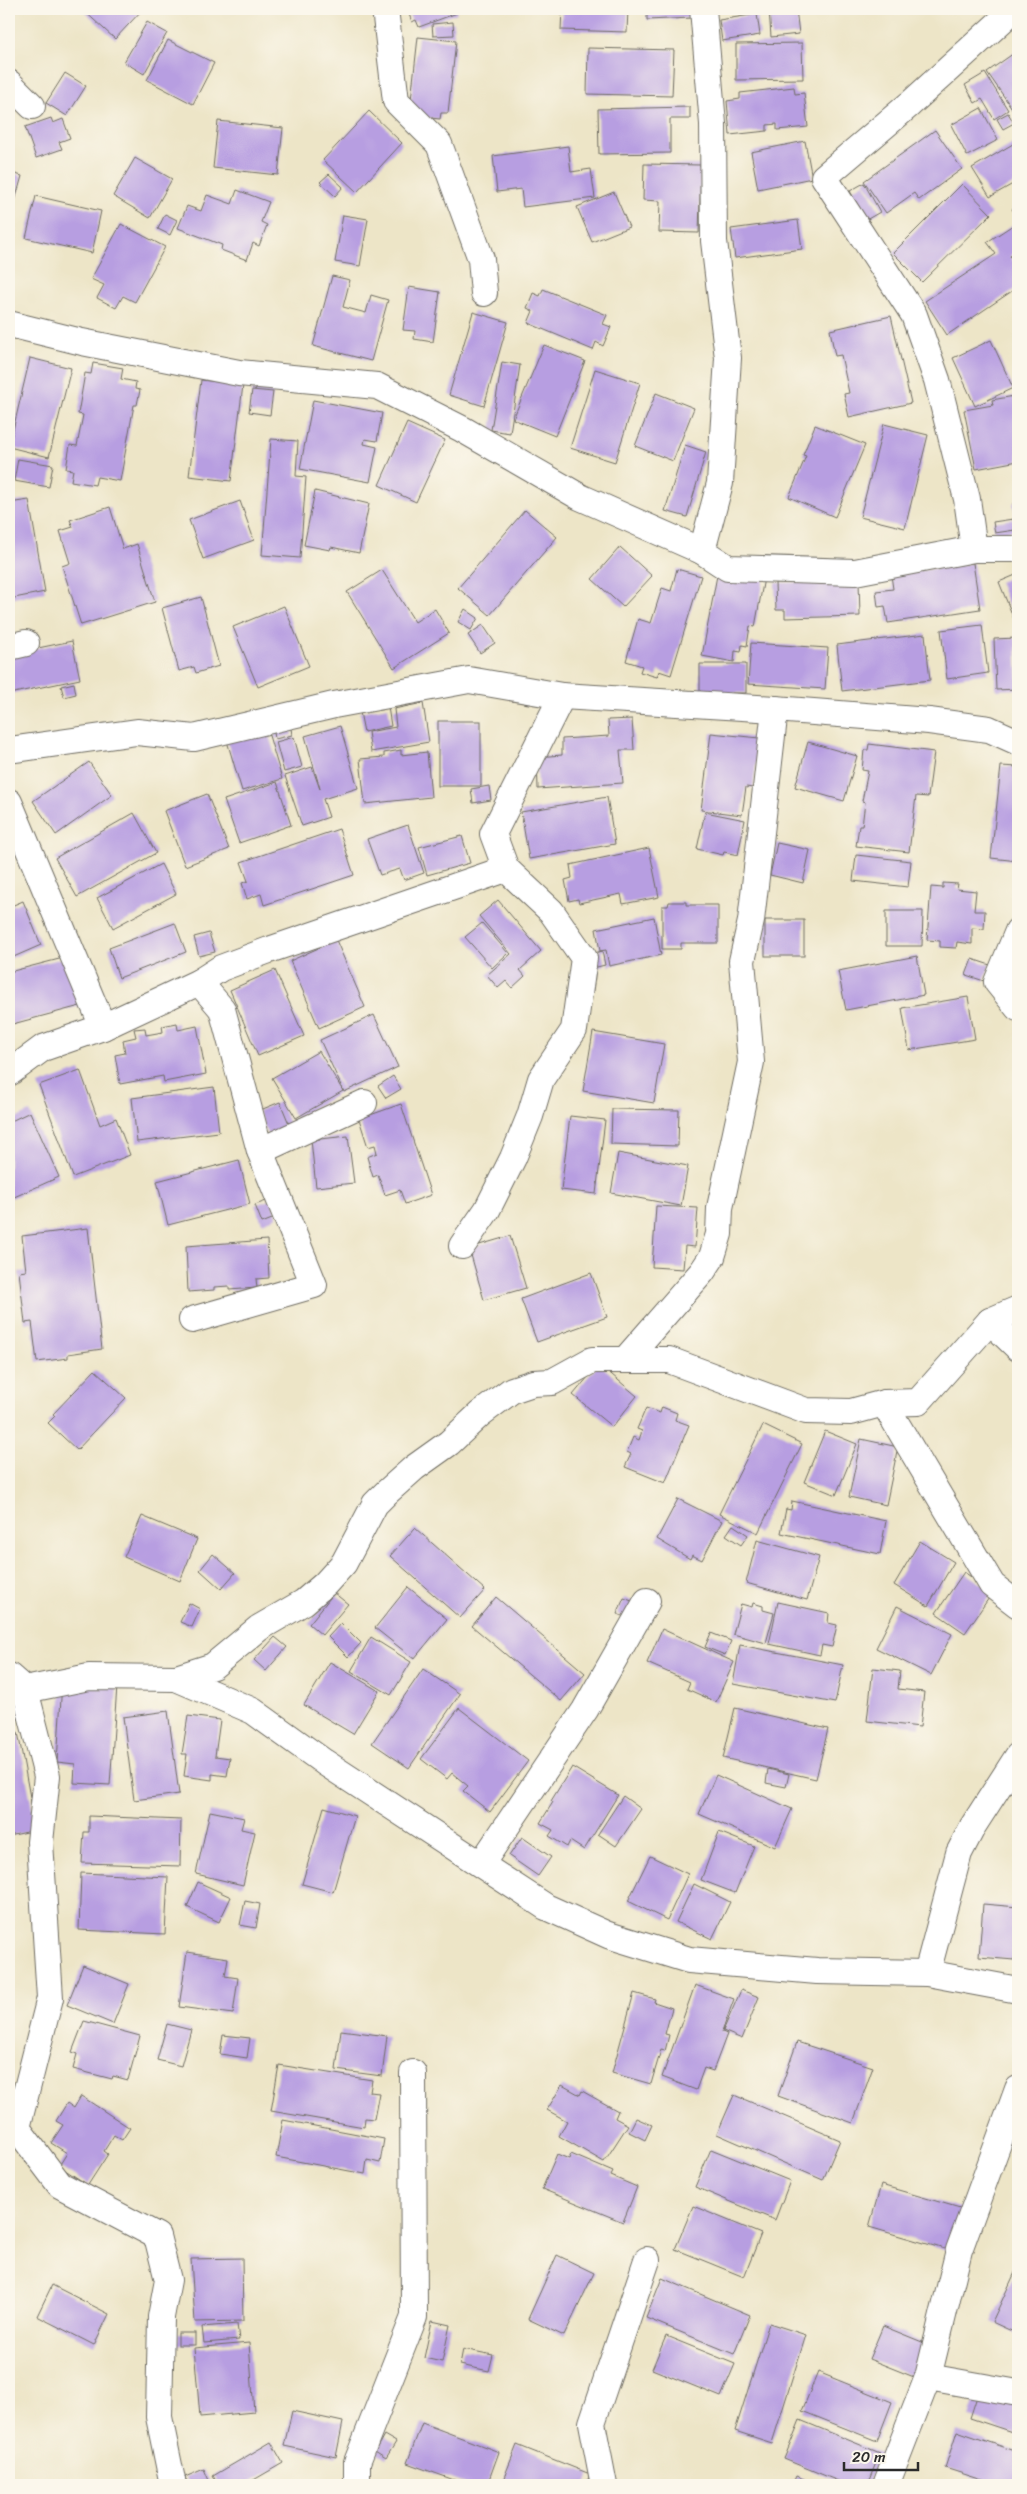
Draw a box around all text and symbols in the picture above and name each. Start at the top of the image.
scale bar [844,2439,918,2471]
text: 20 m [852,2444,886,2470]

